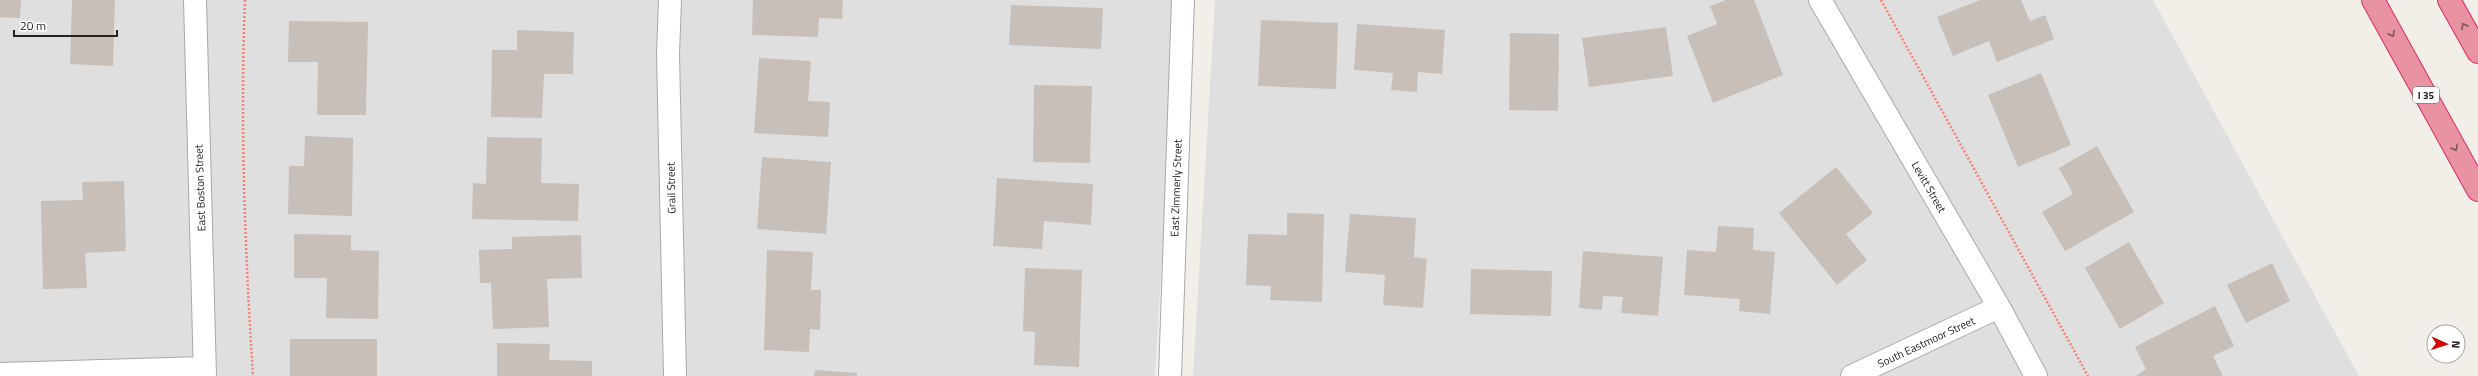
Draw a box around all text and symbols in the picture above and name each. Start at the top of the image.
scale bar [14,12,117,38]
text: 20 m [20,16,46,35]
one-way arrow [2461,23,2468,30]
one-way arrow [2387,30,2395,37]
road number: I 35 [2413,87,2439,103]
street label: East Zimmerly Street [1166,139,1186,237]
street label: East Boston Street [190,144,210,232]
one-way arrow [2450,144,2457,151]
street label: Levitt Street [1908,158,1950,216]
street label: Grail Street [663,162,679,214]
street label: South Eastmoor Street [1875,312,1977,372]
north arrow [2426,324,2466,364]
text: N [2448,340,2464,349]

